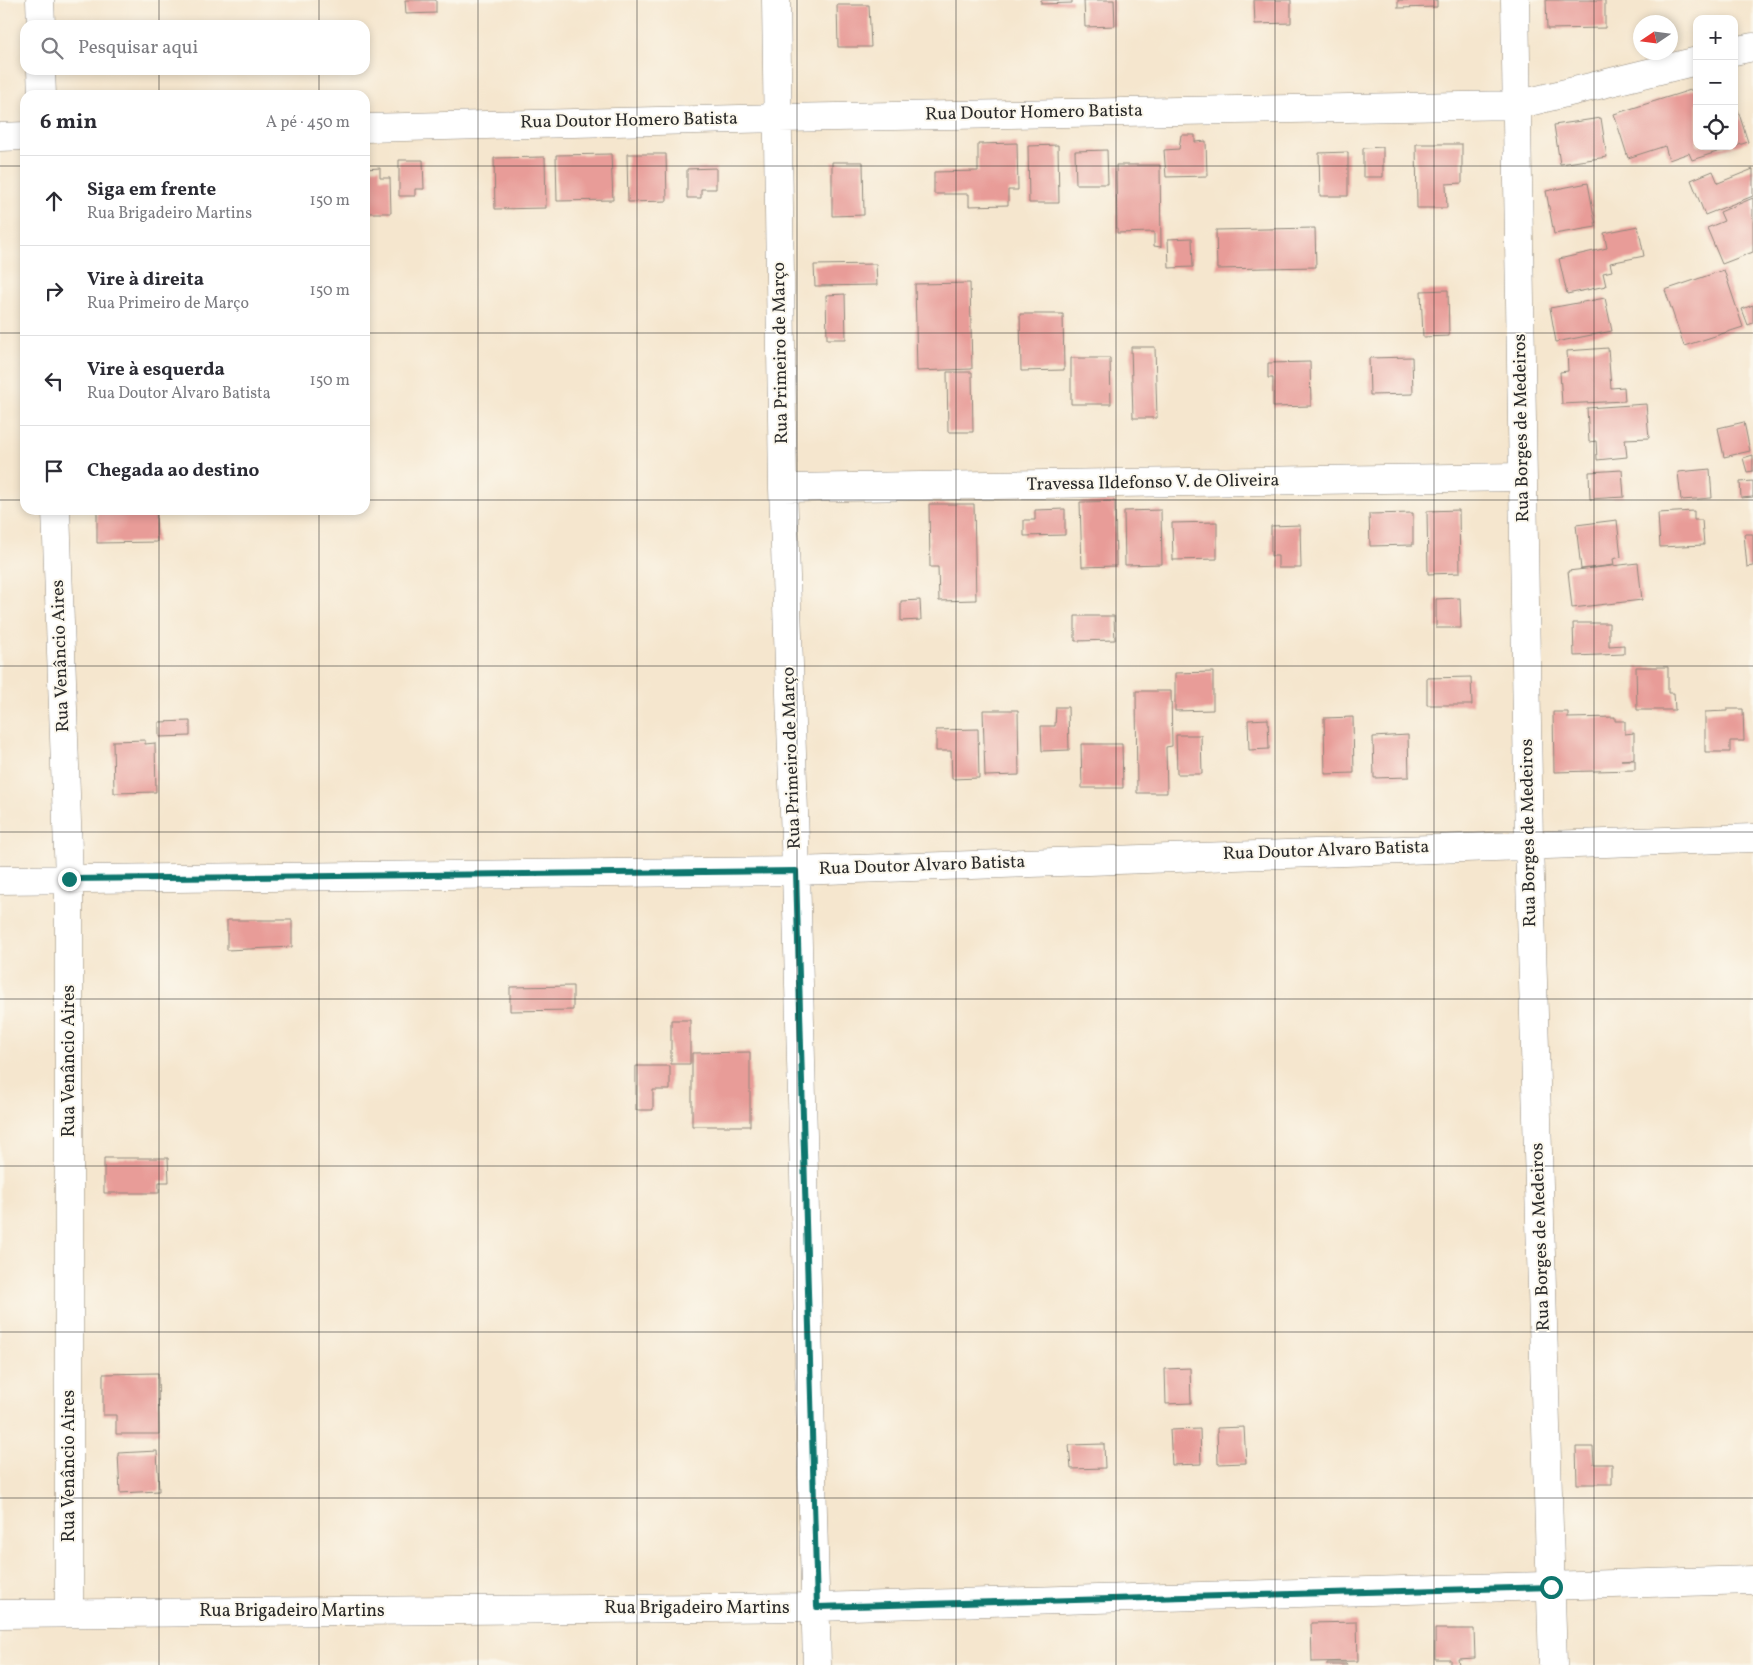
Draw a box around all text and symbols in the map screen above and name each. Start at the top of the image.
north arrow [1633,15,1678,60]
map controls [1693,15,1738,150]
button: + [1693,15,1738,60]
search box [20,20,370,75]
icon: search [38,34,66,62]
text: Pesquisar aqui [78,35,198,61]
button: − [1693,60,1738,105]
street label: Rua Doutor Homero Batista [925,99,1143,127]
button: locate [1693,105,1738,150]
street label: Rua Doutor Homero Batista [520,107,738,135]
text: 6 min [40,108,97,137]
text: A pé · 450 m [266,112,350,134]
text: Siga em frente [87,177,216,203]
icon: ahead [40,187,68,215]
text: 150 m [309,190,350,212]
text: Rua Brigadeiro Martins [87,203,252,225]
street label: Rua Primeiro de Março [767,262,795,444]
text: Vire à direita [87,267,204,293]
icon: right [40,277,68,305]
text: 150 m [309,280,350,302]
text: Rua Primeiro de Março [87,293,249,315]
street label: Rua Borges de Medeiros [1508,334,1536,522]
text: Vire à esquerda [87,357,225,383]
icon: left [40,367,68,395]
text: 150 m [309,370,350,392]
text: Rua Doutor Alvaro Batista [87,383,271,405]
icon: arrive [40,457,68,485]
text: Chegada ao destino [87,458,259,484]
street label: Travessa Ildefonso V. de Oliveira [1026,468,1280,498]
street label: Rua Venâncio Aires [46,579,76,733]
street label: Rua Primeiro de Março [776,667,808,849]
street label: Rua Borges de Medeiros [1515,739,1543,927]
street label: Rua Doutor Alvaro Batista [1222,835,1430,867]
street label: Rua Doutor Alvaro Batista [818,850,1026,882]
route end [58,868,81,891]
street label: Rua Venâncio Aires [57,985,82,1137]
street label: Rua Borges de Medeiros [1525,1142,1557,1332]
street label: Rua Venâncio Aires [57,1390,82,1542]
route start [1540,1576,1563,1599]
street label: Rua Brigadeiro Martins [604,1596,790,1621]
street label: Rua Brigadeiro Martins [199,1599,385,1624]

